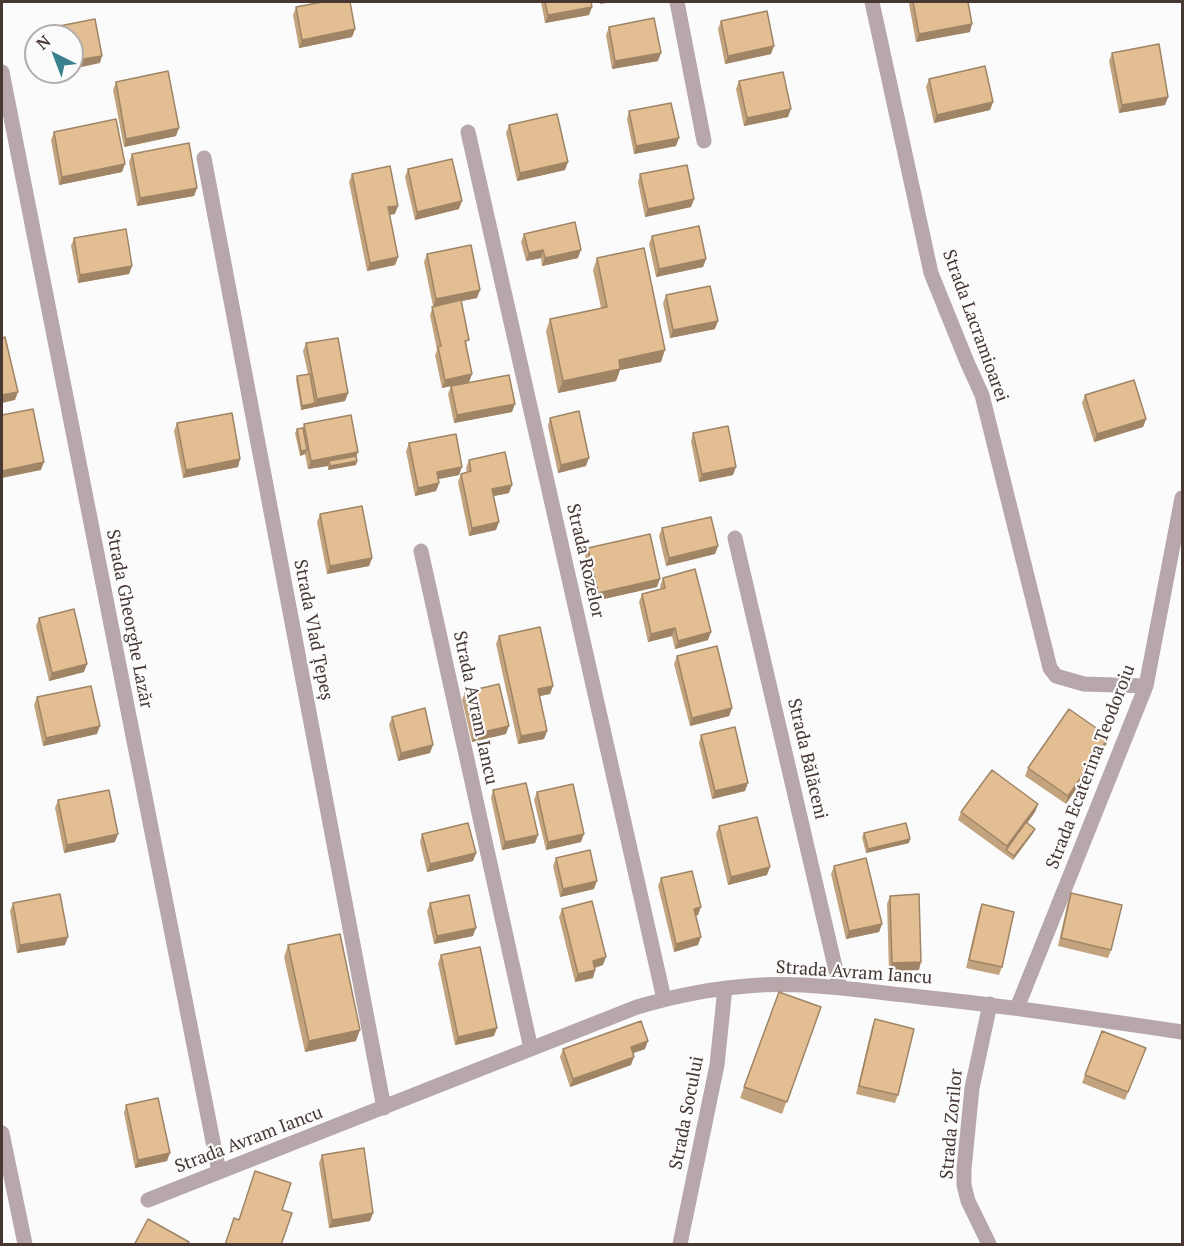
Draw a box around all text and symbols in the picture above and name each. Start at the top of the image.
north arrow [24,24,84,84]
text: N [31,30,55,54]
street label: Strada Lacramioarei [937,247,1013,405]
street label: Strada Rozelor [561,502,609,620]
street label: Strada Gheorghe Lazăr [101,528,157,710]
street label: Strada Vlad Țepeș [289,558,337,702]
street label: Strada Avram Iancu [448,629,502,787]
street label: Strada Ecaterina Teodoroiu [1042,662,1140,872]
street label: Strada Bălăceni [783,696,831,822]
street label: Strada Avram Iancu [775,957,933,989]
street label: Strada Socului [665,1054,709,1172]
street label: Strada Zorilor [936,1068,968,1180]
street label: Strada Avram Iancu [172,1102,326,1178]

